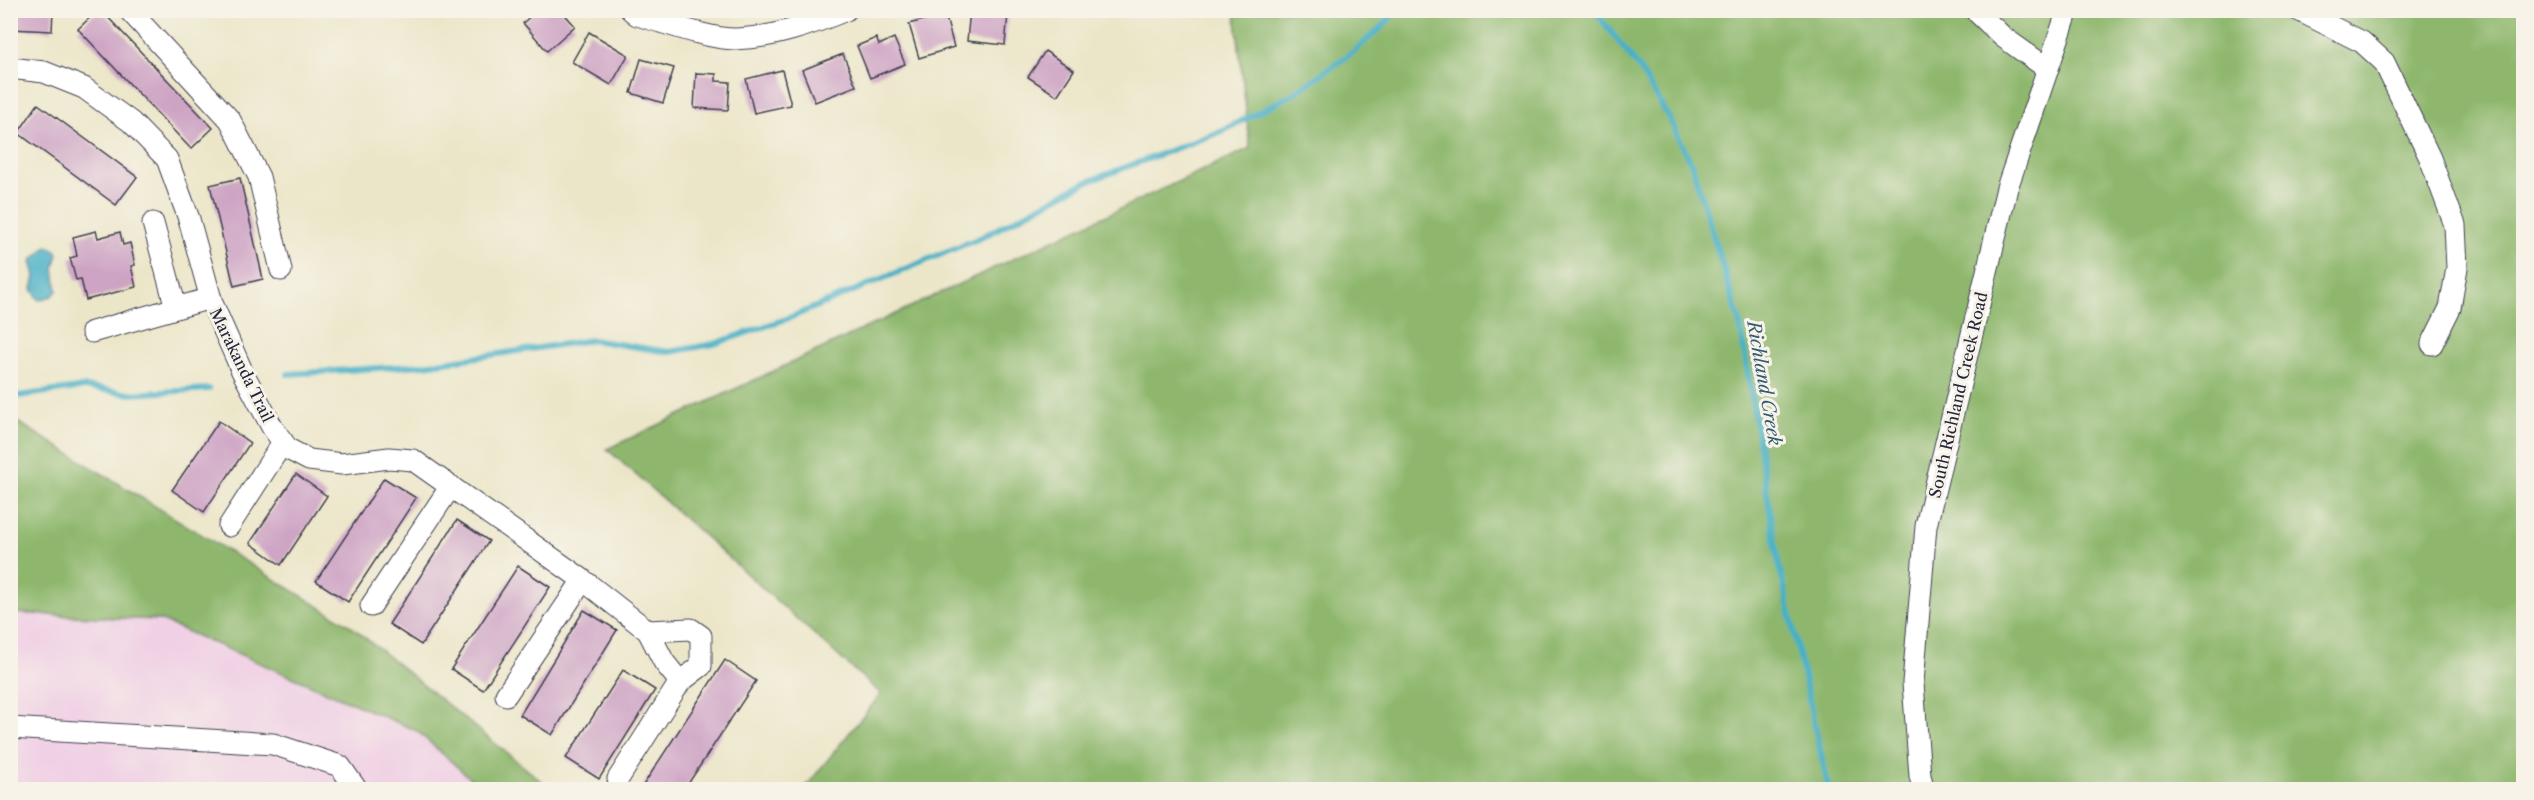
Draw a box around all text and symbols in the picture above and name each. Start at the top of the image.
street label: South Richland Creek Road [1925,290,1992,500]
street label: Marakanda Trail [206,305,278,426]
water label: Richland Creek [1742,317,1786,448]

